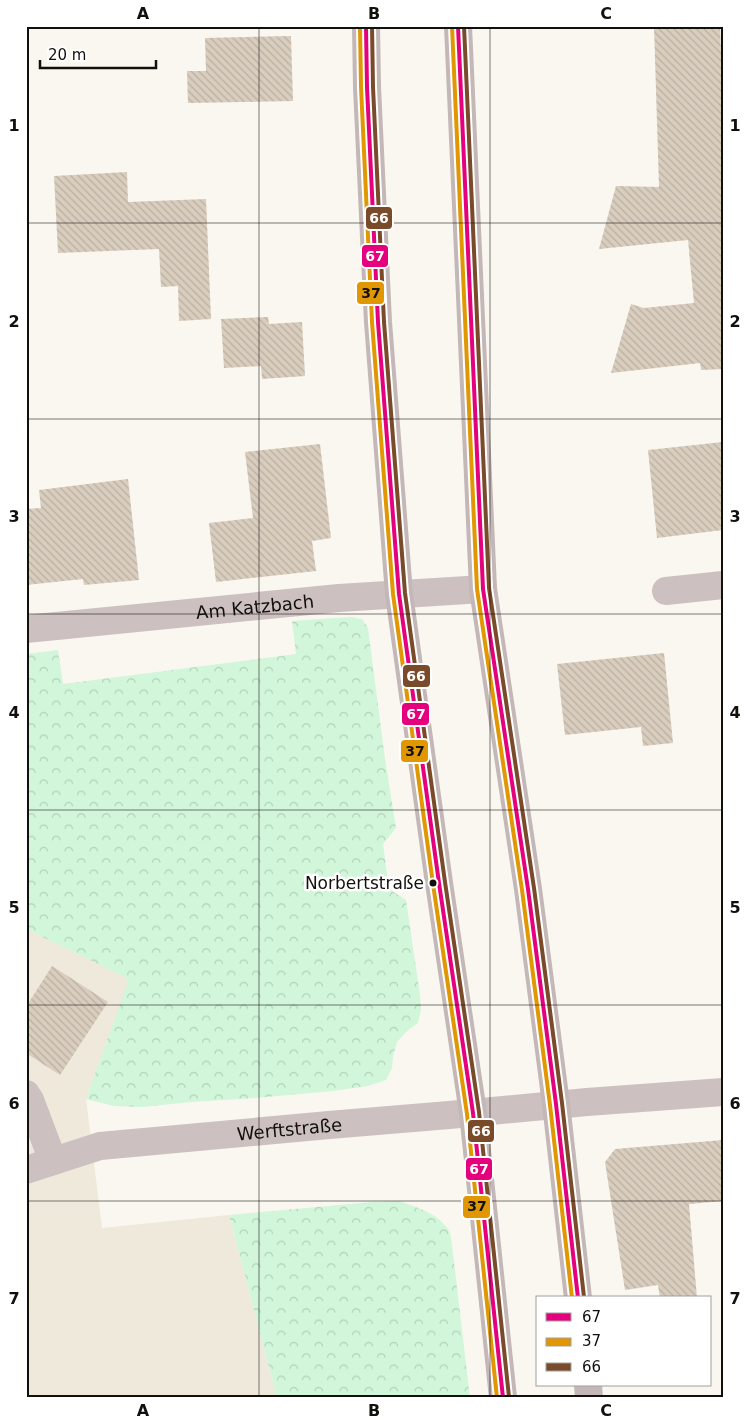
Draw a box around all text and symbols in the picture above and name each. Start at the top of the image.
text: A [137,4,150,23]
text: B [368,4,380,23]
text: C [600,4,612,23]
scale bar [40,38,156,70]
text: 20 m [48,46,86,64]
text: 1 [8,116,20,135]
text: 1 [729,116,741,135]
line badge: 66 [365,206,393,230]
text: 66 [369,210,389,226]
line badge: 67 [361,244,389,268]
text: 67 [365,248,385,264]
line badge: 37 [356,281,385,305]
text: 37 [361,285,381,301]
text: 2 [8,312,20,331]
text: 2 [729,312,741,331]
text: 3 [8,507,20,526]
text: 3 [729,507,741,526]
street label: Am Katzbach [195,590,315,623]
line badge: 66 [402,664,431,688]
text: 66 [406,668,426,684]
line badge: 67 [401,702,430,726]
text: 4 [8,703,20,722]
text: 4 [729,703,741,722]
text: 67 [406,706,426,722]
line badge: 37 [400,739,429,763]
text: 37 [405,743,425,759]
place label: Norbertstraße [305,873,424,893]
marker: Norbertstraße [428,878,438,888]
text: 5 [8,898,20,917]
text: 5 [729,898,741,917]
text: 6 [8,1094,20,1113]
text: 6 [729,1094,741,1113]
street label: Werftstraße [236,1113,343,1144]
line badge: 66 [467,1119,495,1143]
text: 66 [471,1123,491,1139]
line badge: 67 [465,1157,493,1181]
text: 67 [469,1161,489,1177]
line badge: 37 [462,1195,491,1219]
text: 37 [467,1198,487,1214]
text: 7 [8,1289,20,1308]
text: 7 [729,1289,741,1308]
legend [536,1296,712,1386]
text: 67 [582,1308,601,1326]
text: 37 [582,1332,601,1350]
text: 66 [582,1358,601,1376]
text: A [137,1401,150,1420]
text: B [368,1401,380,1420]
text: C [600,1401,612,1420]

